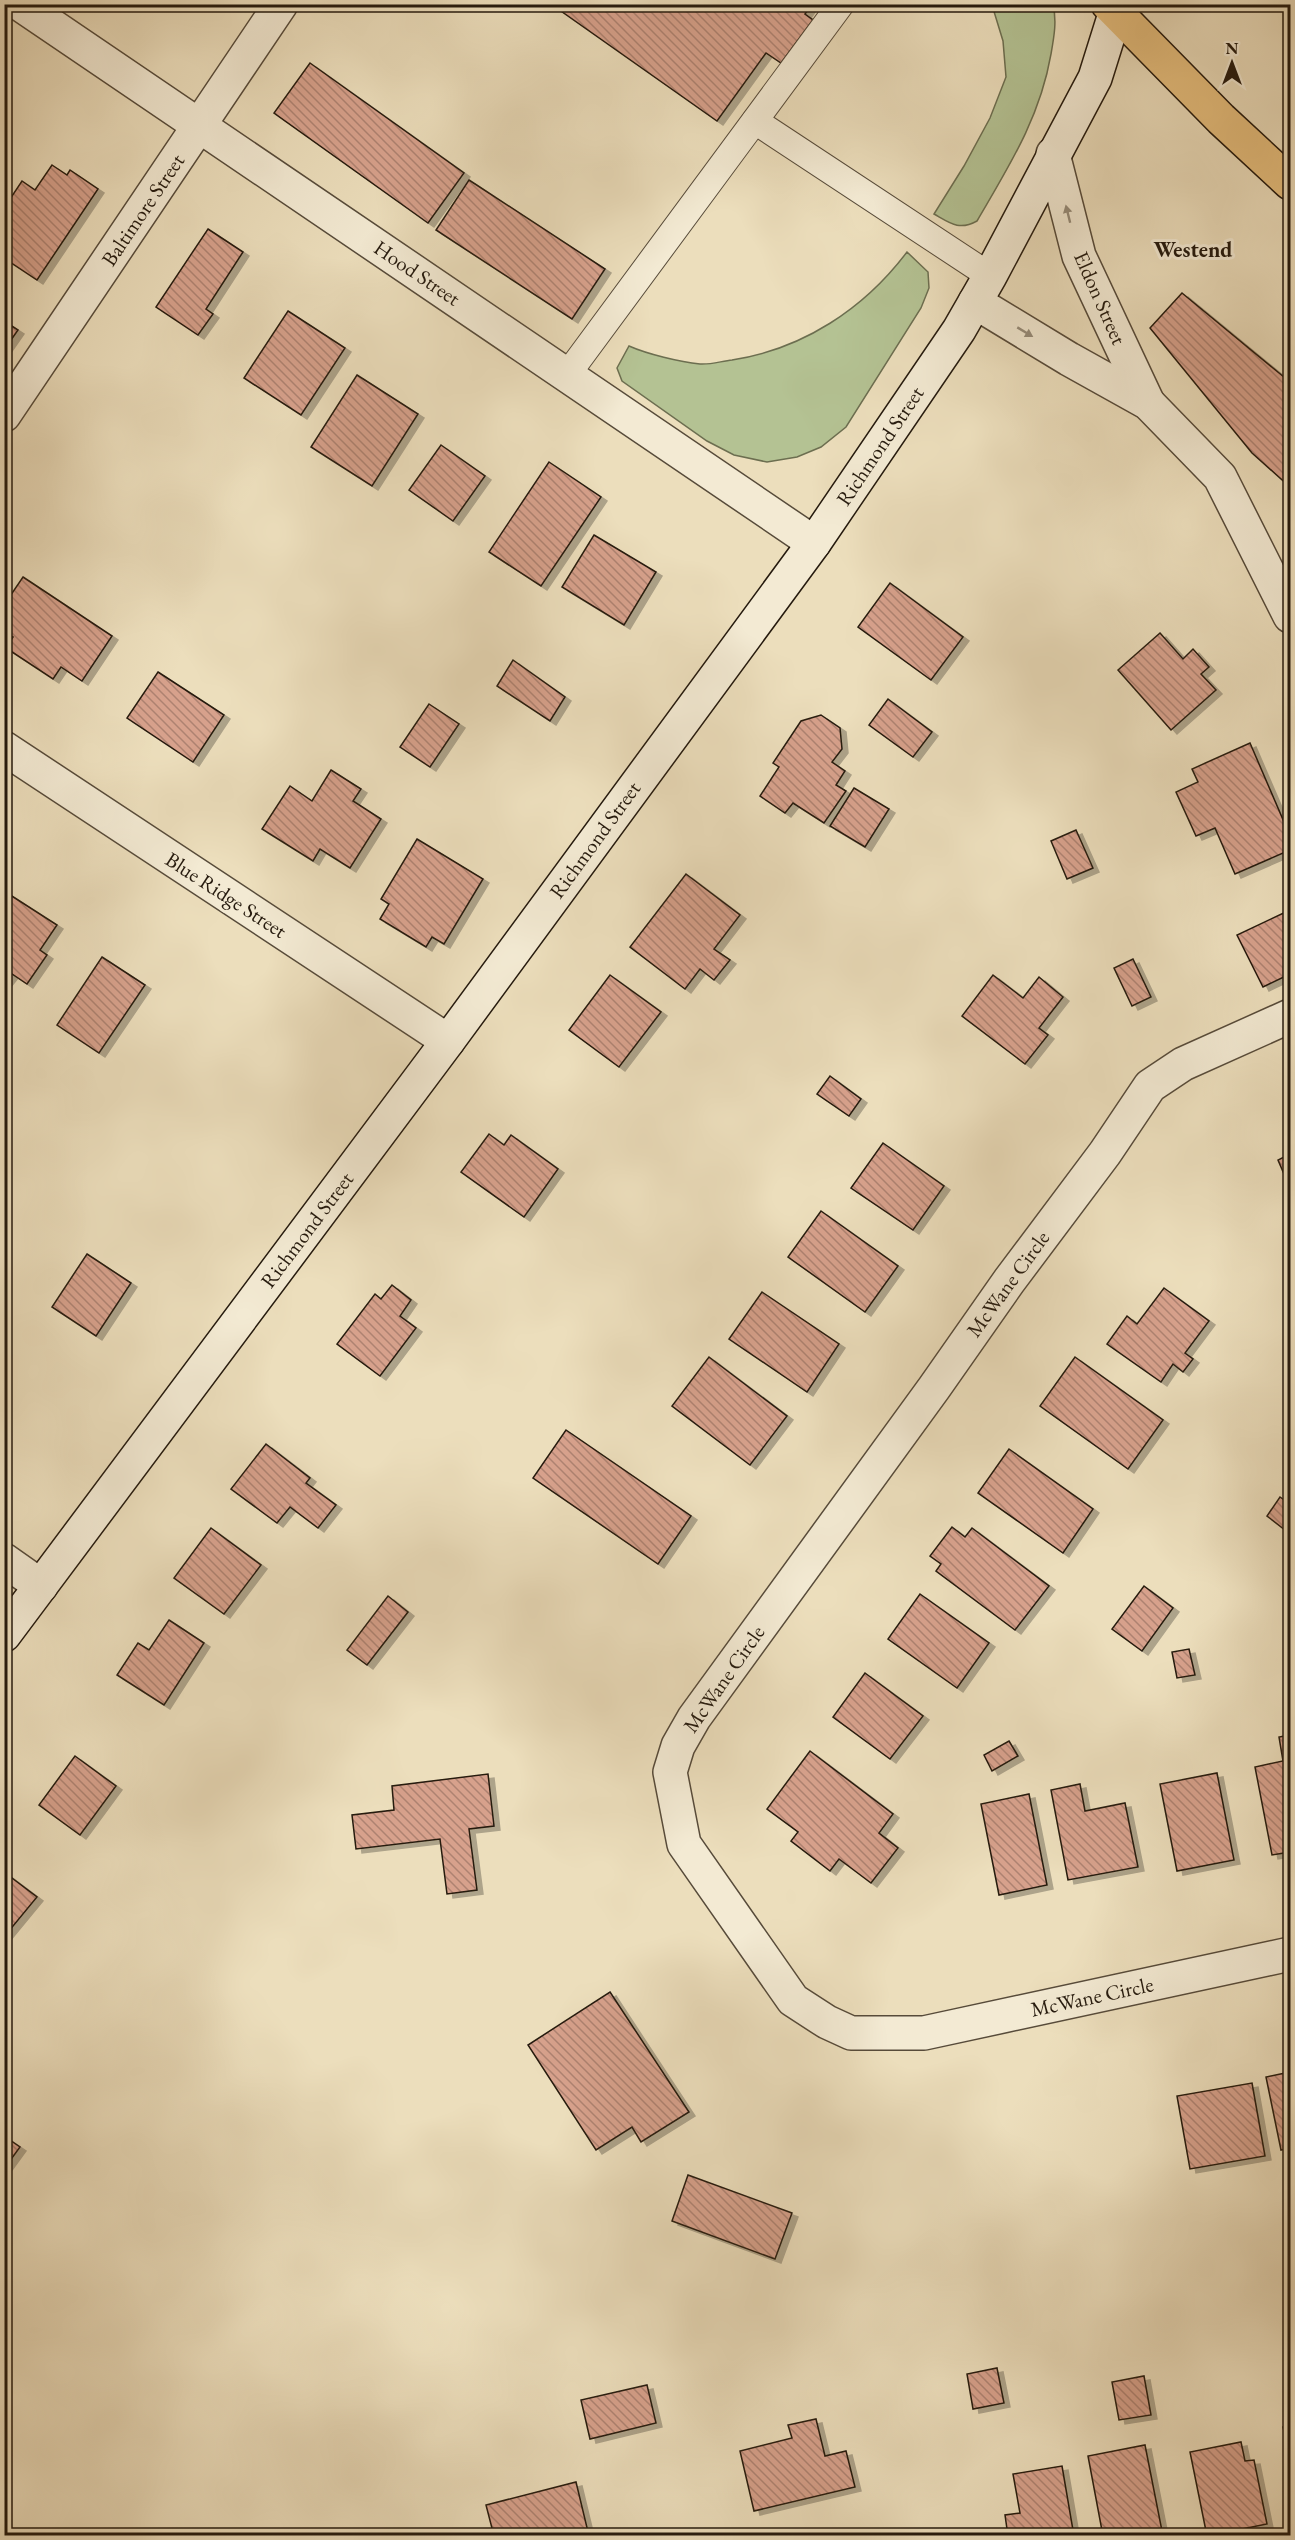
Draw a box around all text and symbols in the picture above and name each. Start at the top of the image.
north arrow [1202,33,1262,93]
text: N [1226,38,1239,59]
street label: Baltimore Street [95,148,190,271]
one-way arrow [1063,205,1073,224]
street label: Hood Street [369,234,466,312]
district label: Westend [1153,235,1233,264]
street label: Eldon Street [1068,247,1133,349]
one-way arrow [1017,327,1033,338]
street label: Richmond Street [830,381,930,511]
street label: Richmond Street [543,776,646,904]
street label: Blue Ridge Street [161,845,292,944]
street label: Richmond Street [254,1166,359,1293]
street label: McWane Circle [960,1225,1055,1342]
street label: McWane Circle [677,1620,770,1738]
street label: McWane Circle [1028,1970,1156,2023]

